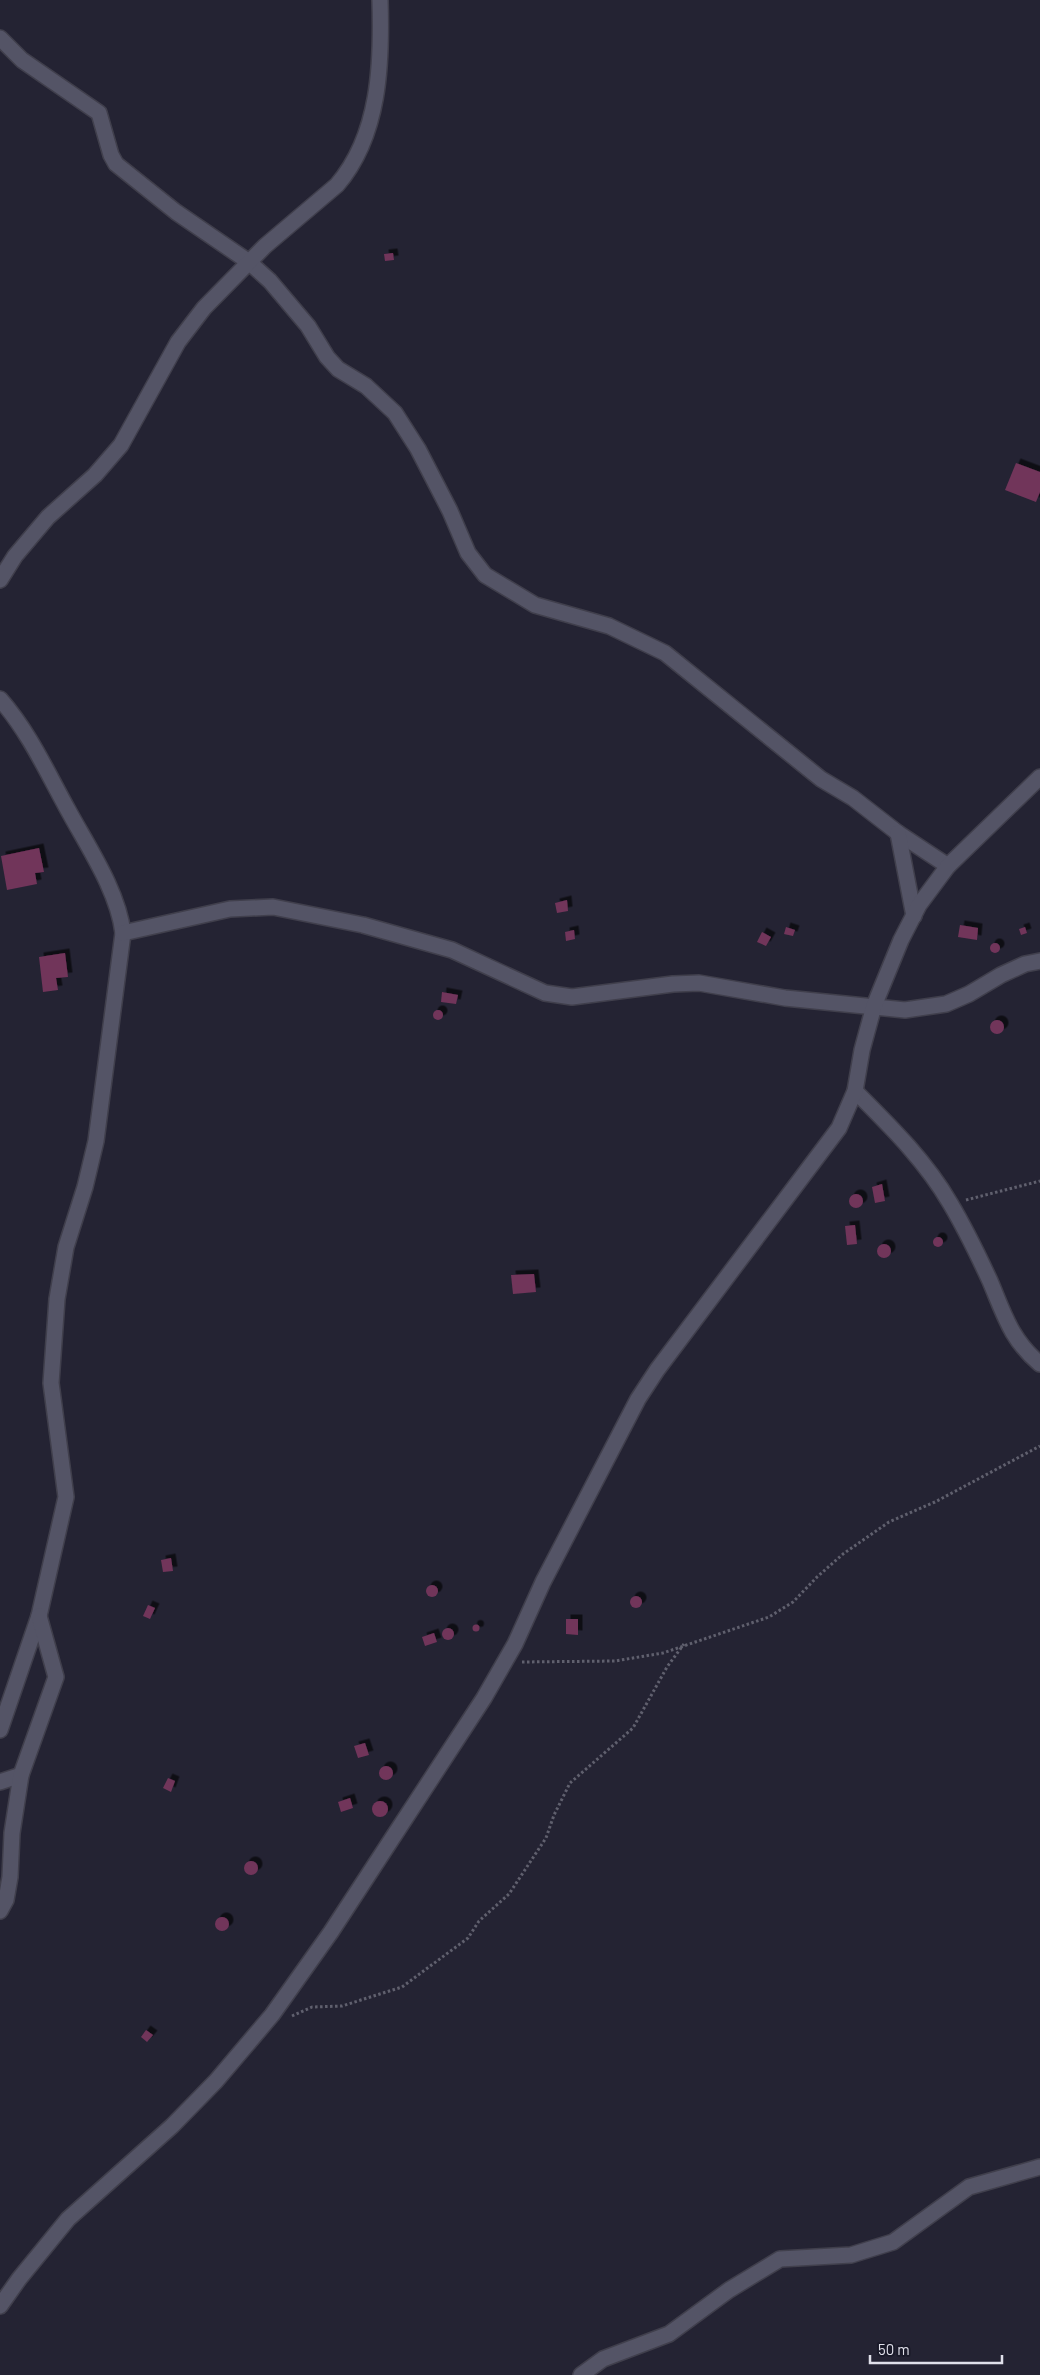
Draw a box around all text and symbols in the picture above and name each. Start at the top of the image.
scale bar [870,2332,1002,2364]
text: 50 m [878,2340,910,2358]

